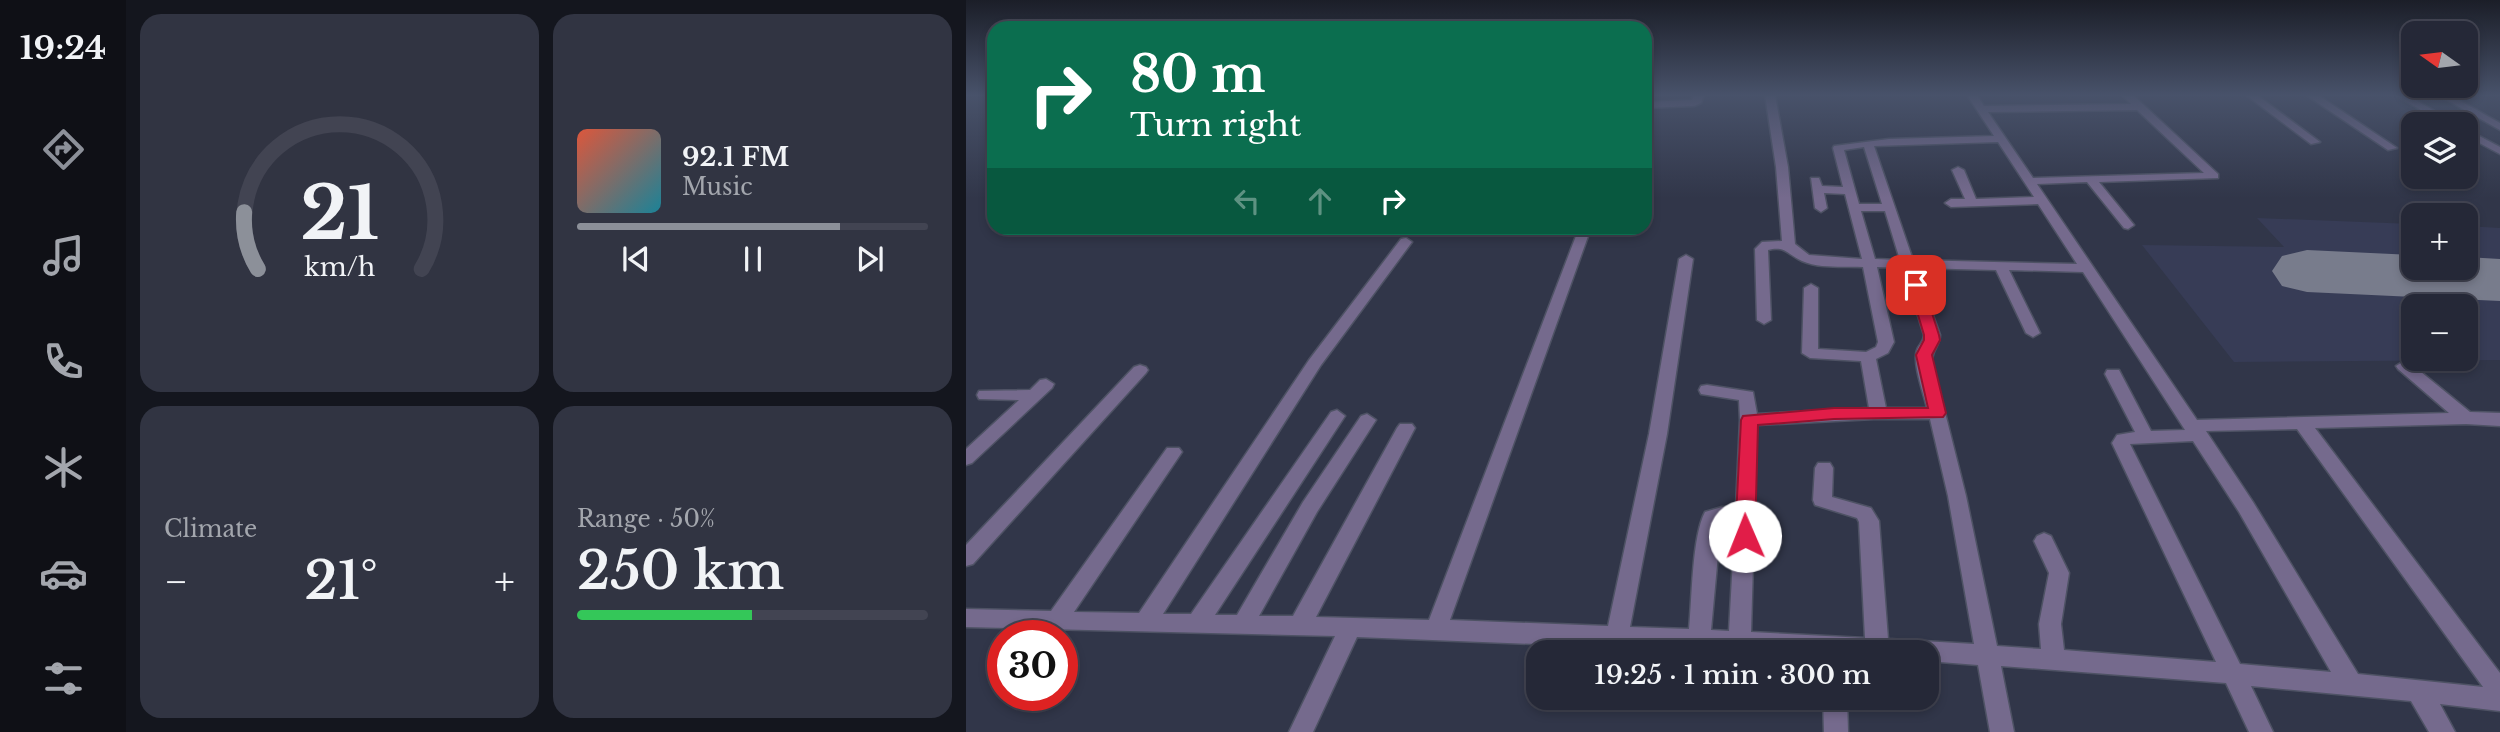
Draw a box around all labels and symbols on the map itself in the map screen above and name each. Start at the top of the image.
north arrow [2401,21,2478,98]
pin [1886,255,1946,315]
position arrow [1708,499,1782,573]
speed limit sign: 30 [987,620,1078,711]

